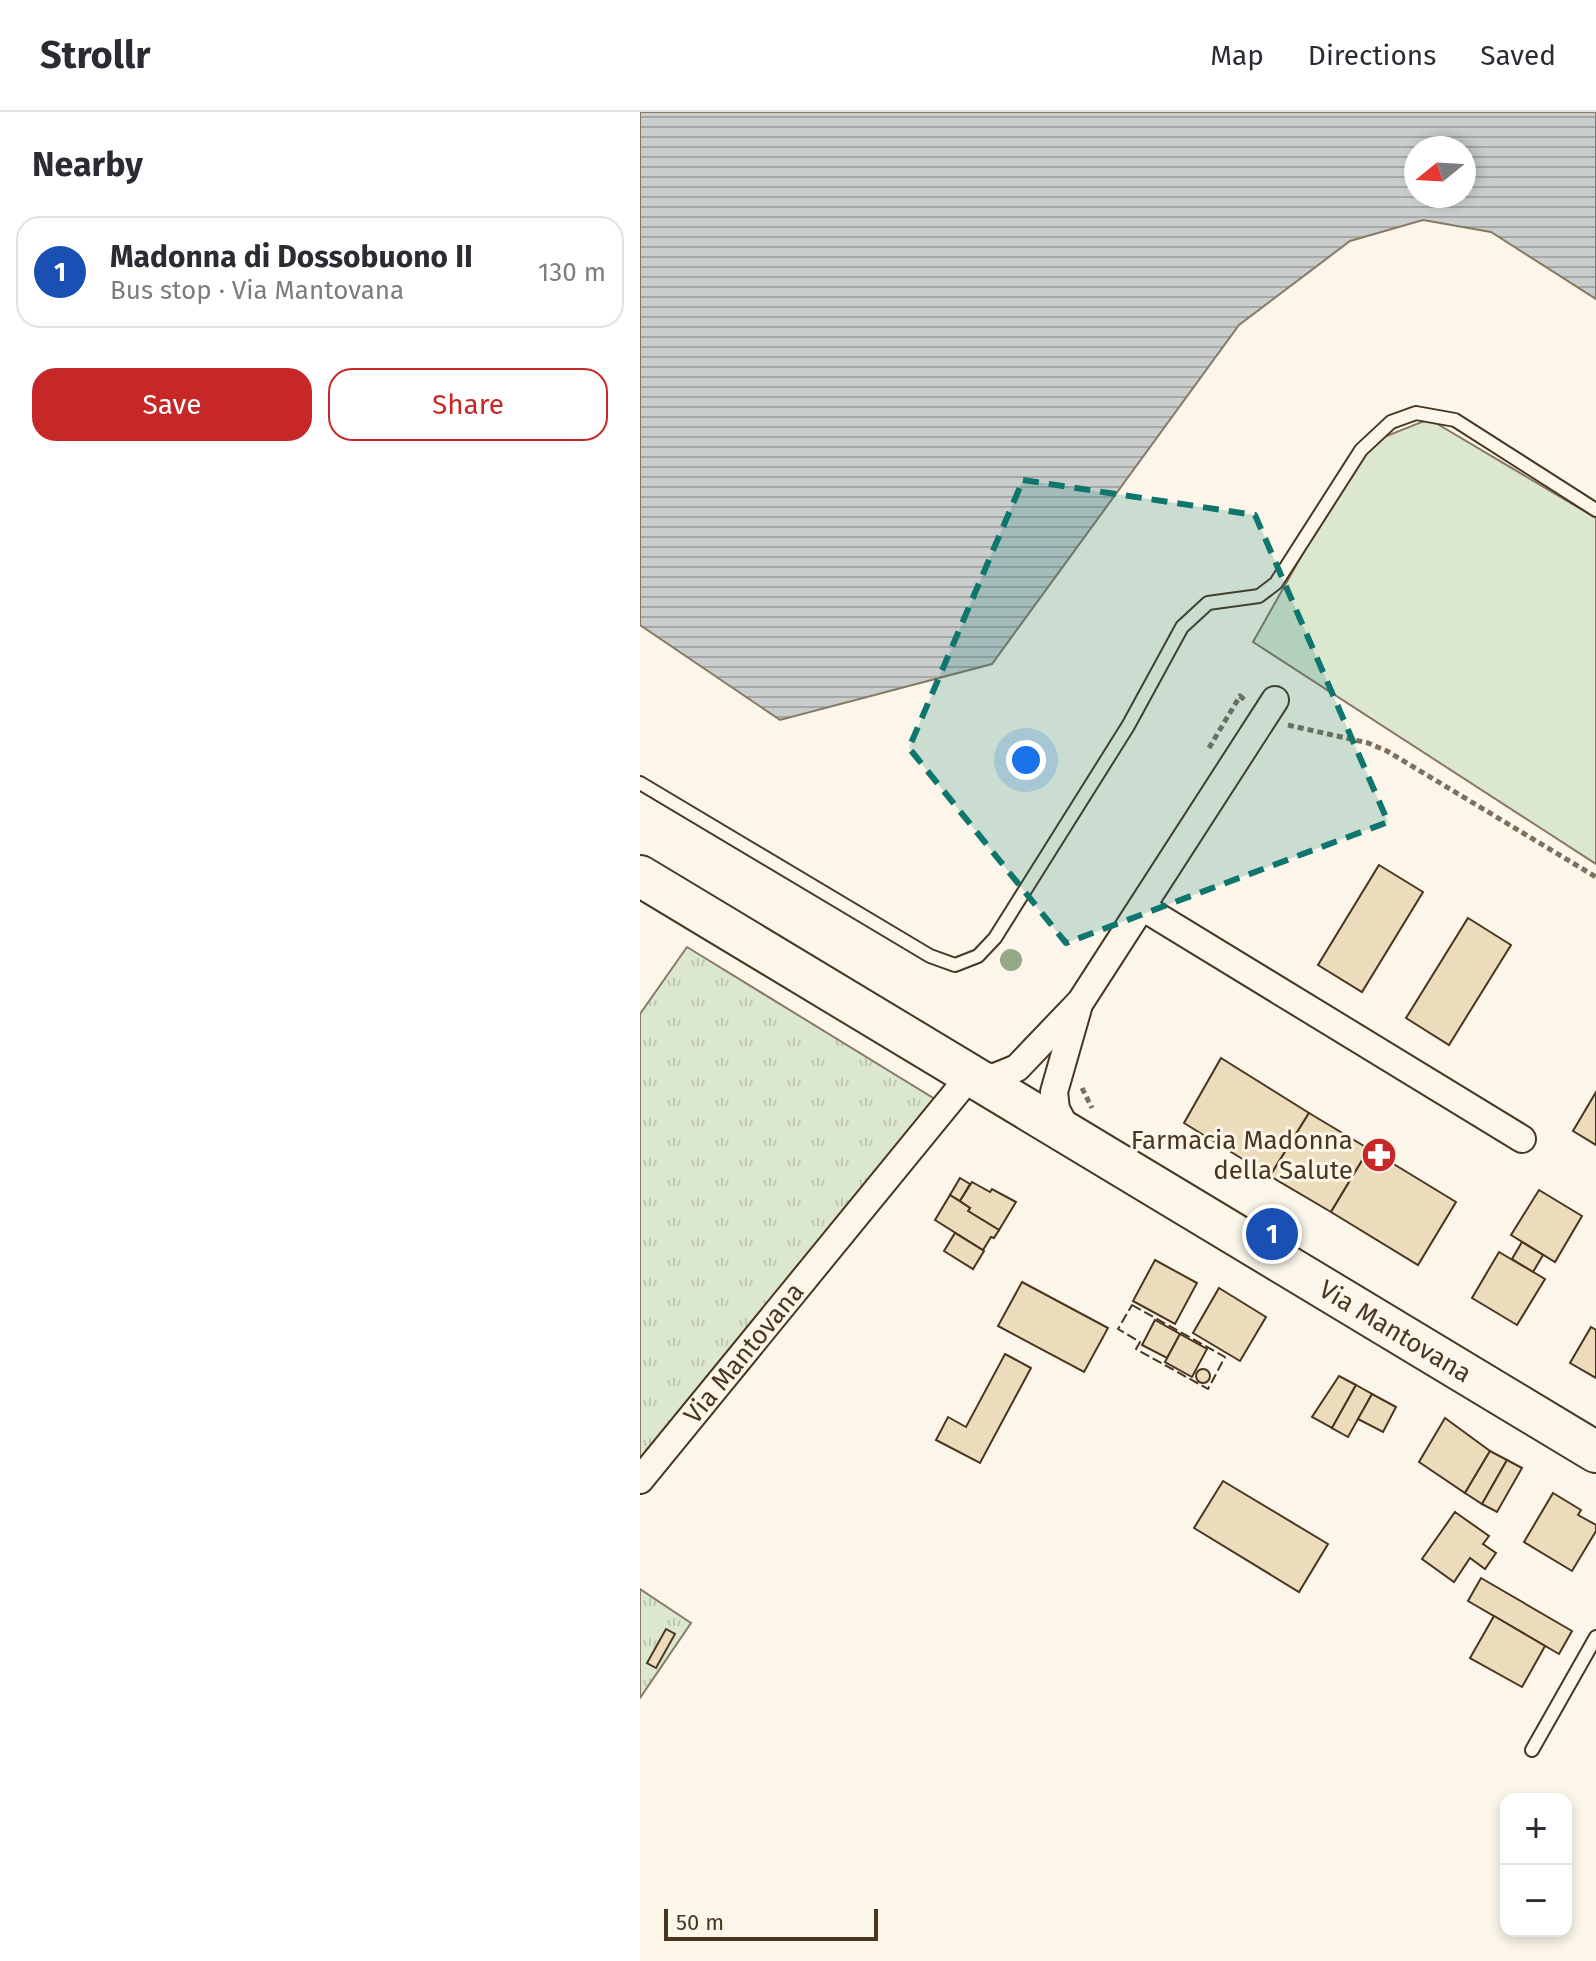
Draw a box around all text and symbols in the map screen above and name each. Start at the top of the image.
text: Strollr [40,32,151,78]
text: Map [1210,39,1264,72]
text: Directions [1308,39,1436,72]
text: Saved [1480,39,1556,72]
north arrow [1404,136,1476,208]
text: Nearby [32,144,143,185]
text: Madonna di Dossobuono II [110,239,473,275]
text: 1 [54,257,66,288]
text: 130 m [538,257,606,288]
text: Bus stop · Via Mantovana [110,275,404,306]
button: Save [32,368,312,441]
button: Share [328,368,608,441]
your location [1006,740,1046,780]
place label: Farmacia Madonna della Salute [1131,1125,1353,1186]
pharmacy icon: Farmacia Madonna della Salute [1360,1136,1398,1174]
pin: 1 [1246,1204,1298,1264]
street label: Via Mantovana [1314,1273,1477,1389]
street label: Via Mantovana [677,1276,810,1430]
map controls [1500,1793,1572,1937]
button: + [1500,1793,1572,1865]
button: − [1500,1865,1572,1937]
scale bar [664,1905,878,1941]
text: 50 m [676,1909,724,1936]

